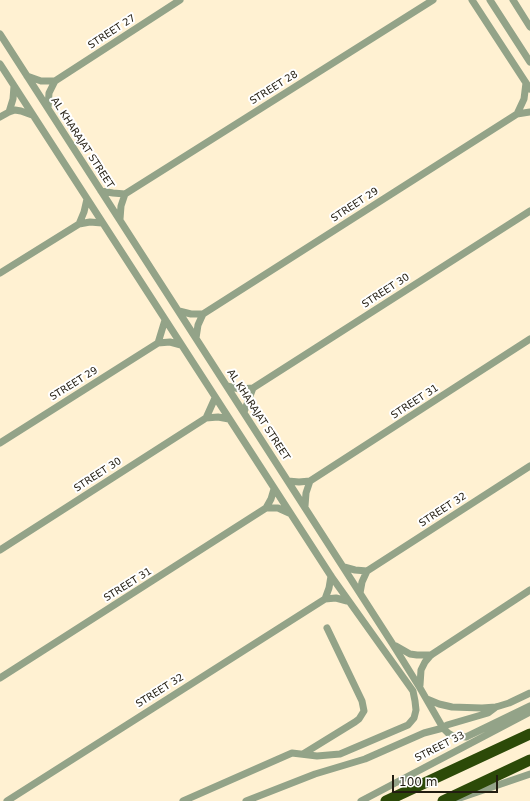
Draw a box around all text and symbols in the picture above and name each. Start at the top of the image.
street label: STREET 27 [86,12,138,52]
street label: STREET 28 [248,69,300,107]
street label: AL KHARAJAT STREET [48,95,116,191]
street label: STREET 29 [329,185,381,225]
street label: STREET 30 [360,271,412,311]
street label: STREET 29 [48,365,100,403]
street label: AL KHARAJAT STREET [224,367,292,463]
street label: STREET 31 [389,382,441,422]
street label: STREET 30 [72,455,124,495]
street label: STREET 32 [417,490,469,530]
street label: STREET 31 [102,566,154,604]
street label: STREET 32 [134,672,186,710]
street label: STREET 33 [413,729,467,765]
scale bar [394,767,500,793]
text: 100 m [399,775,437,789]

